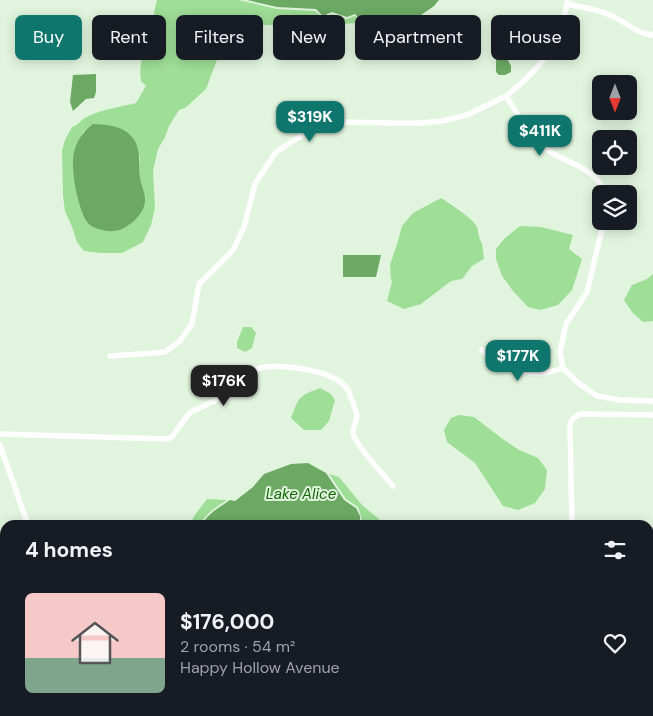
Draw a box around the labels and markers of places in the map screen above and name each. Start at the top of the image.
pin: $319K [275,100,345,143]
pin: $411K [505,114,575,157]
pin: $177K [483,340,553,382]
pin: $176K [189,364,259,407]

